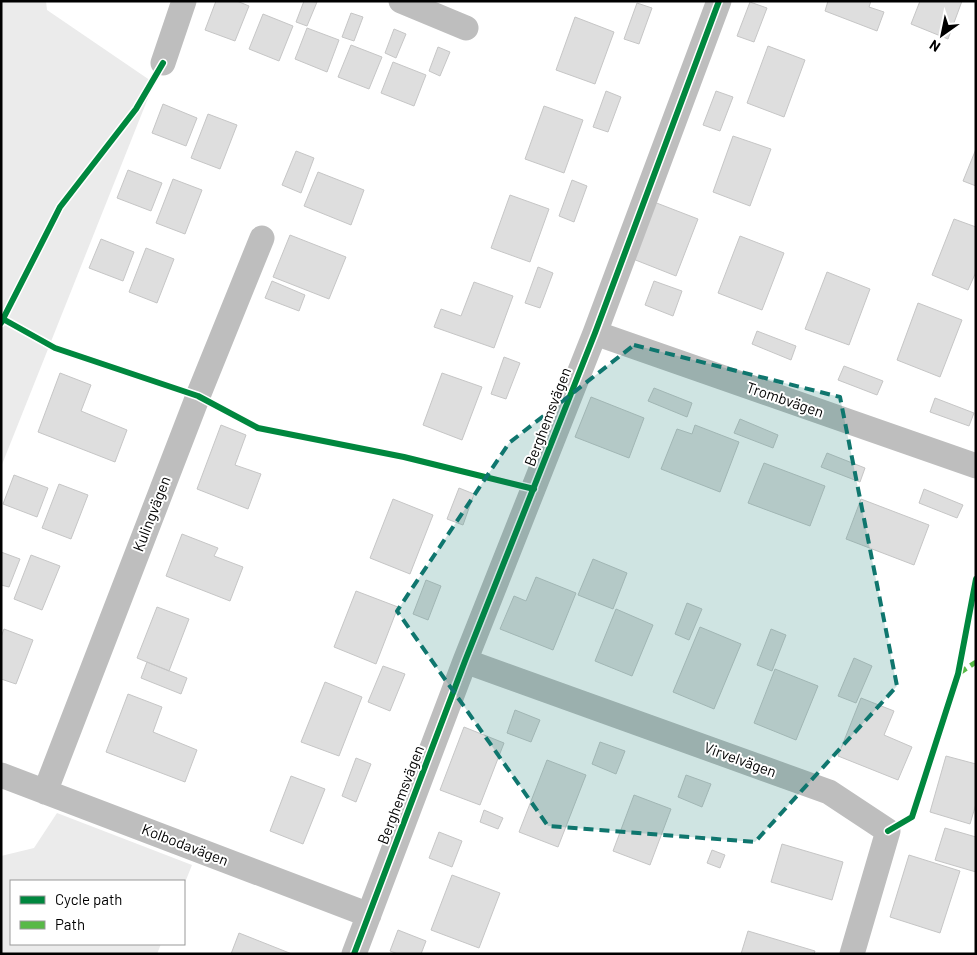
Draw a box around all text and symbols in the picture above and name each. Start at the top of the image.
north arrow [917,10,967,60]
text: N [926,37,943,56]
street label: Berghemsvägen [520,365,574,469]
street label: Trombvägen [744,377,826,421]
street label: Kulingvägen [128,473,174,554]
street label: Virvelvägen [702,738,779,780]
street label: Berghemsvägen [373,743,427,847]
street label: Kolbodavägen [140,819,231,869]
legend [10,880,185,945]
text: Cycle path [55,890,122,908]
text: Path [55,915,85,933]

